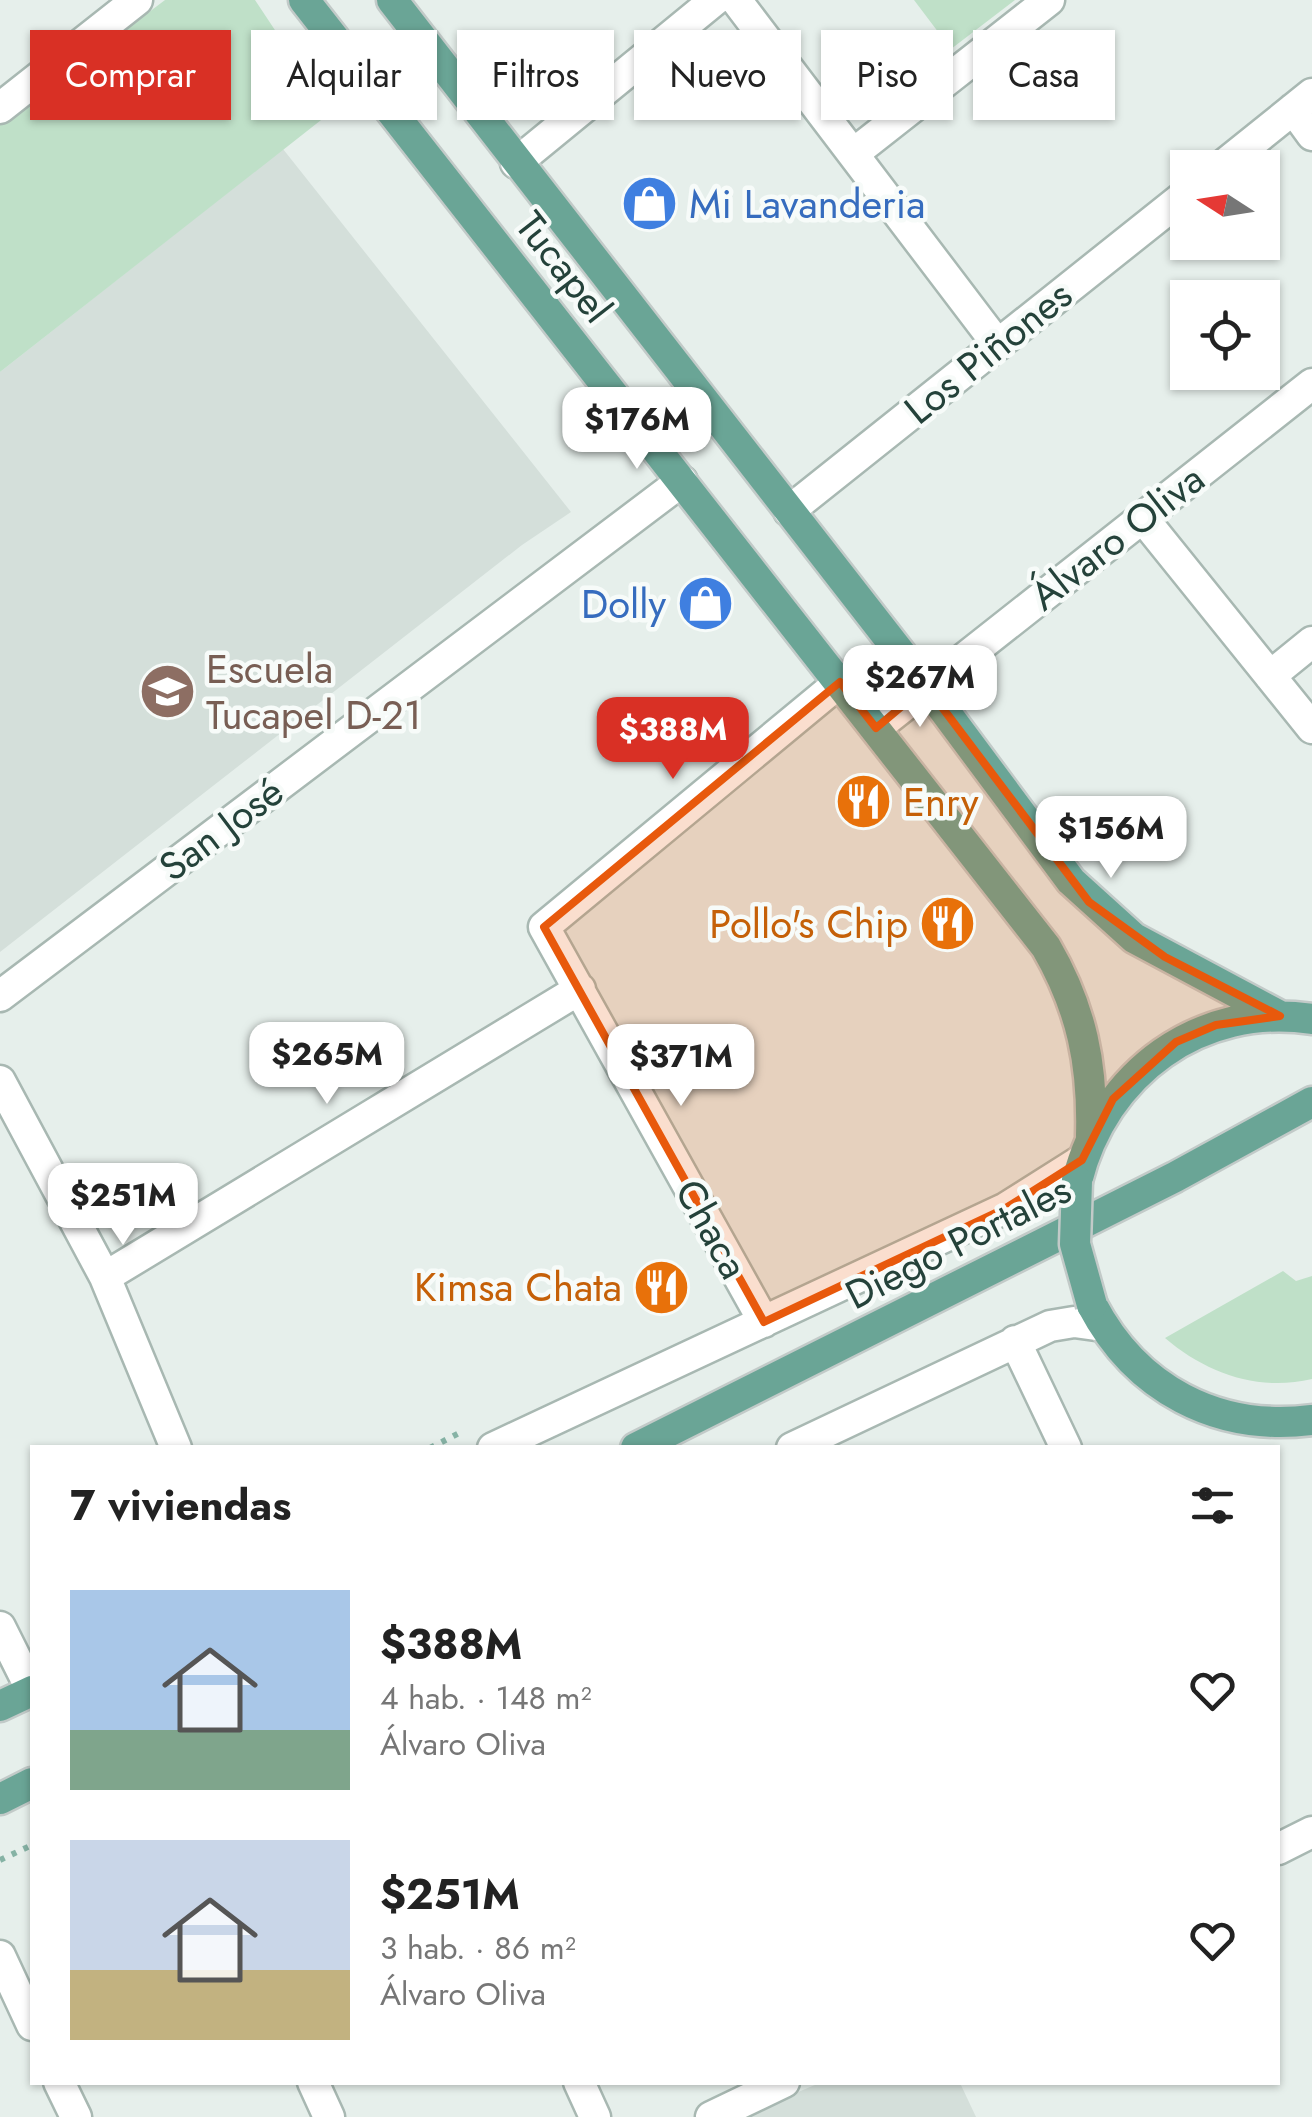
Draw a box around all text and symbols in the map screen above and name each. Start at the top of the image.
chip: Comprar [30,30,231,120]
chip: Alquilar [251,30,437,120]
chip: Filtros [457,30,614,120]
chip: Nuevo [634,30,801,120]
chip: Piso [821,30,953,120]
chip: Casa [973,30,1115,120]
north arrow [1170,150,1280,260]
map controls [1170,150,1280,390]
shop icon: Mi Lavanderia [620,174,680,234]
place label: Mi Lavanderia [689,175,925,233]
street label: Tucapel [502,199,626,335]
street label: Los Piñones [892,266,1084,438]
button: locate [1170,280,1280,390]
pin: $176M [567,387,707,472]
text: $176M [584,396,690,442]
street label: Álvaro Oliva [1017,450,1217,624]
shop icon: Dolly [675,574,735,634]
place label: Dolly [581,575,666,633]
place label: Escuela Tucapel D-21 [206,640,422,744]
pin: $267M [850,645,990,730]
text: $267M [865,654,975,700]
school or university icon: Escuela Tucapel D-21 [137,662,197,722]
pin: $388M [603,697,743,782]
text: $388M [619,706,727,752]
street label: San José [147,763,295,895]
restaurant icon: Enry [834,772,894,832]
place label: Enry [903,773,979,831]
pin: $156M [1041,796,1181,881]
text: $156M [1058,805,1164,851]
restaurant icon: Pollo's Chip [917,894,977,954]
place label: Pollo's Chip [709,895,908,953]
pin: $265M [257,1022,397,1107]
pin: $371M [611,1024,751,1109]
text: $265M [271,1031,383,1077]
text: $371M [629,1033,733,1079]
street label: Diego Portales [835,1160,1081,1324]
pin: $251M [53,1163,193,1248]
street label: Chaca [661,1169,763,1289]
text: $251M [70,1172,176,1218]
restaurant icon: Kimsa Chata [631,1257,691,1317]
place label: Kimsa Chata [414,1258,622,1316]
text: 7 viviendas [70,1475,291,1536]
icon: filters [1185,1478,1240,1533]
text: $388M [380,1614,522,1675]
icon: home [150,1630,270,1750]
icon: heart [1185,1663,1240,1718]
text: 4 hab. · 148 m² [380,1675,592,1721]
text: Álvaro Oliva [380,1721,546,1767]
text: $251M [380,1864,520,1925]
icon: home [150,1880,270,2000]
icon: heart [1185,1913,1240,1968]
text: 3 hab. · 86 m² [380,1925,576,1971]
text: Álvaro Oliva [380,1971,546,2017]

